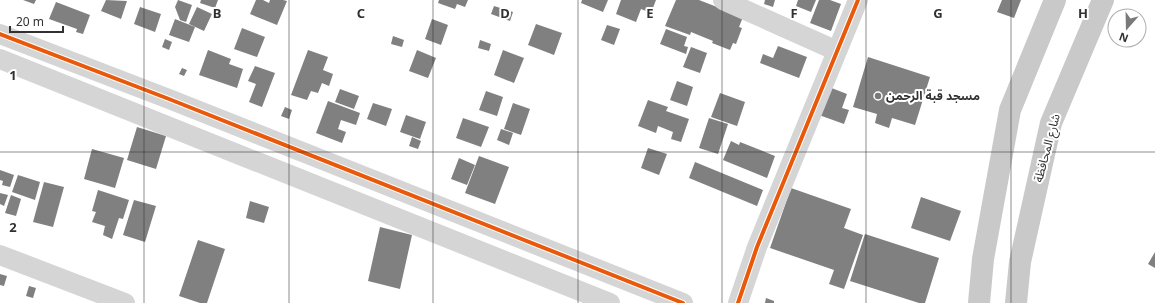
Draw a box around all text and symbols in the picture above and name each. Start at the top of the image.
text: B [213,4,221,22]
text: C [357,4,365,22]
text: D [500,4,510,22]
text: E [646,4,654,22]
text: F [790,4,798,22]
text: G [933,4,943,22]
text: H [1078,4,1088,22]
scale bar [10,8,63,34]
north arrow [1107,8,1147,48]
text: 20 m [16,13,44,30]
text: N [1117,29,1130,46]
text: 1 [9,66,17,84]
place label: مسجد قبة الرحمن [886,87,980,104]
marker: مسجد قبة الرحمن [873,91,883,101]
street label: شارع المحافظة [1029,112,1065,184]
text: 2 [9,218,17,236]

